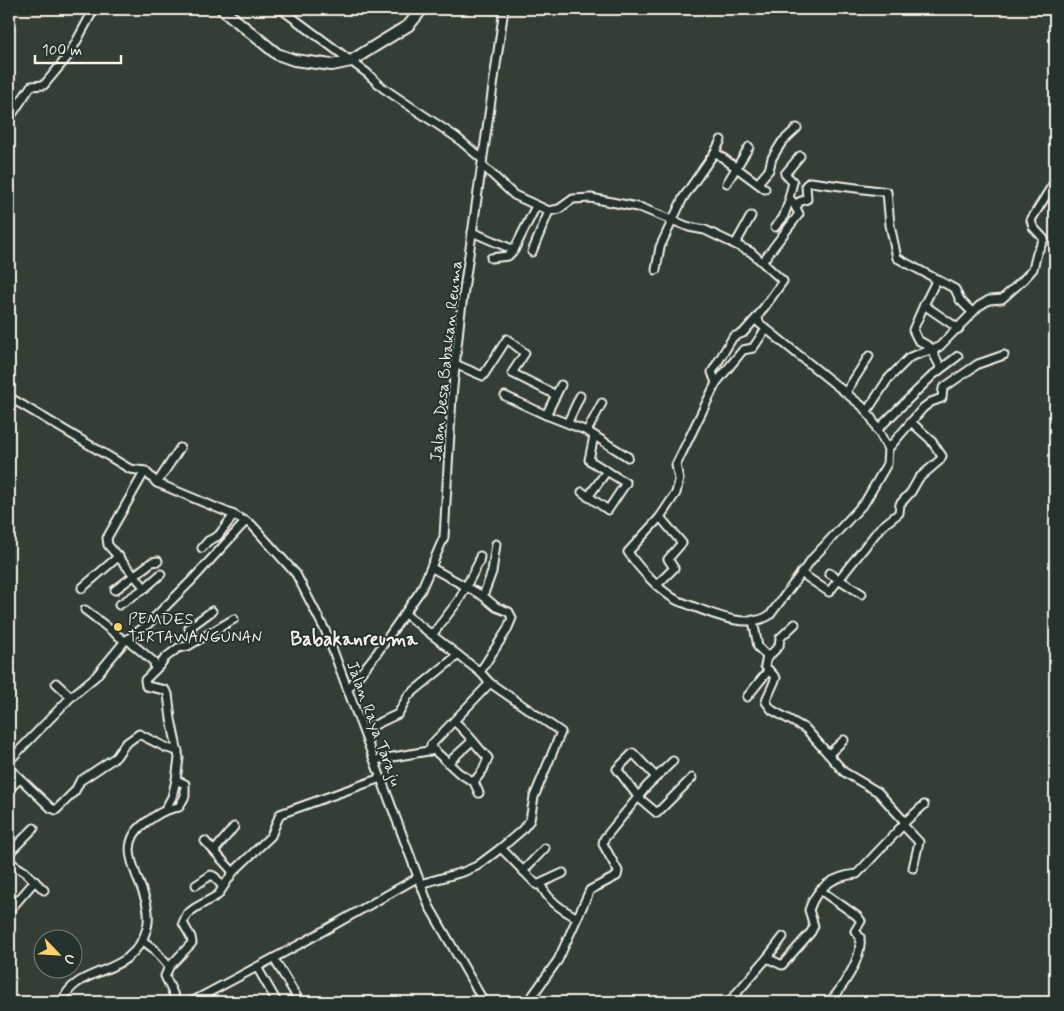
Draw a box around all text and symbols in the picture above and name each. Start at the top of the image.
scale bar [35,32,121,64]
text: 100 m [42,41,82,61]
street label: Jalan Desa Babakan Reuma [425,259,468,463]
place label: PEMDES TIRTAWANGUNAN [128,609,263,648]
marker: PEMDES TIRTAWANGUNAN [112,621,124,633]
district label: Babakanreuma [290,627,418,652]
street label: Jalan Raya Taraju [341,658,406,789]
north arrow [32,928,82,978]
text: U [59,951,79,967]

